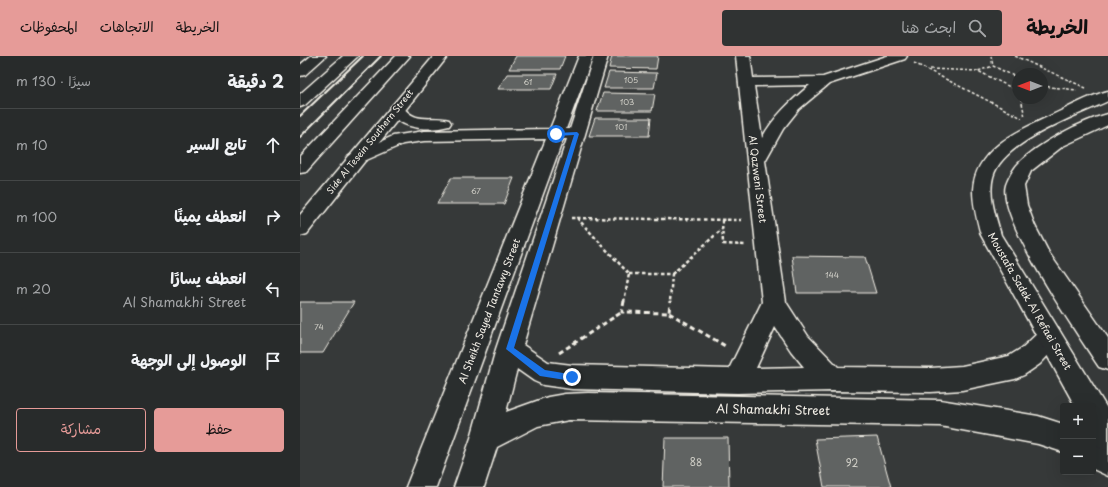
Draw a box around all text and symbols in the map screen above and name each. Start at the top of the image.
search box [722,10,1002,46]
text: الخريطة [1026,12,1088,40]
text: ابحث هنا [901,15,956,38]
text: المحفوظات [20,16,78,37]
text: الاتجاهات [100,16,154,37]
text: الخريطة [176,16,219,37]
icon: search [966,17,988,39]
text: 2 دقيقة [227,68,284,94]
north arrow [1012,68,1048,104]
text: سيرًا · 130 m [16,71,91,90]
house number: 105 [624,74,638,86]
house number: 61 [524,76,533,88]
street label: Side Al Tesein Southern Street [323,86,416,197]
house number: 103 [620,96,634,108]
house number: 101 [615,121,627,133]
route start [547,125,565,143]
text: تابع السير [188,132,246,155]
icon: ahead [262,134,284,156]
street label: Al Qazweni Street [746,134,771,224]
text: 10 m [16,135,47,154]
house number: 67 [471,185,481,197]
text: انعطف يمينًا [174,204,246,227]
icon: right [262,206,284,228]
text: 100 m [16,207,57,226]
street label: Moustafa Sadek Al Refaei Street [985,229,1076,372]
street label: Al Sheikh Sayed Tantawy Street [454,236,523,386]
text: انعطف يسارًا [170,266,246,289]
house number: 144 [825,269,839,281]
icon: left [262,278,284,300]
text: 20 m [16,279,51,298]
text: Al Shamakhi Street [123,292,246,311]
house number: 74 [314,321,324,333]
text: الوصول إلى الوجهة [131,348,246,371]
icon: arrive [262,350,284,372]
route end [563,368,581,386]
street label: Al Shamakhi Street [716,399,830,419]
map controls [1060,403,1096,475]
button: + [1060,403,1096,439]
button: مشاركة [16,408,146,452]
button: حفظ [154,408,284,452]
button: − [1060,439,1096,475]
house number: 88 [690,454,702,469]
house number: 92 [846,455,858,470]

